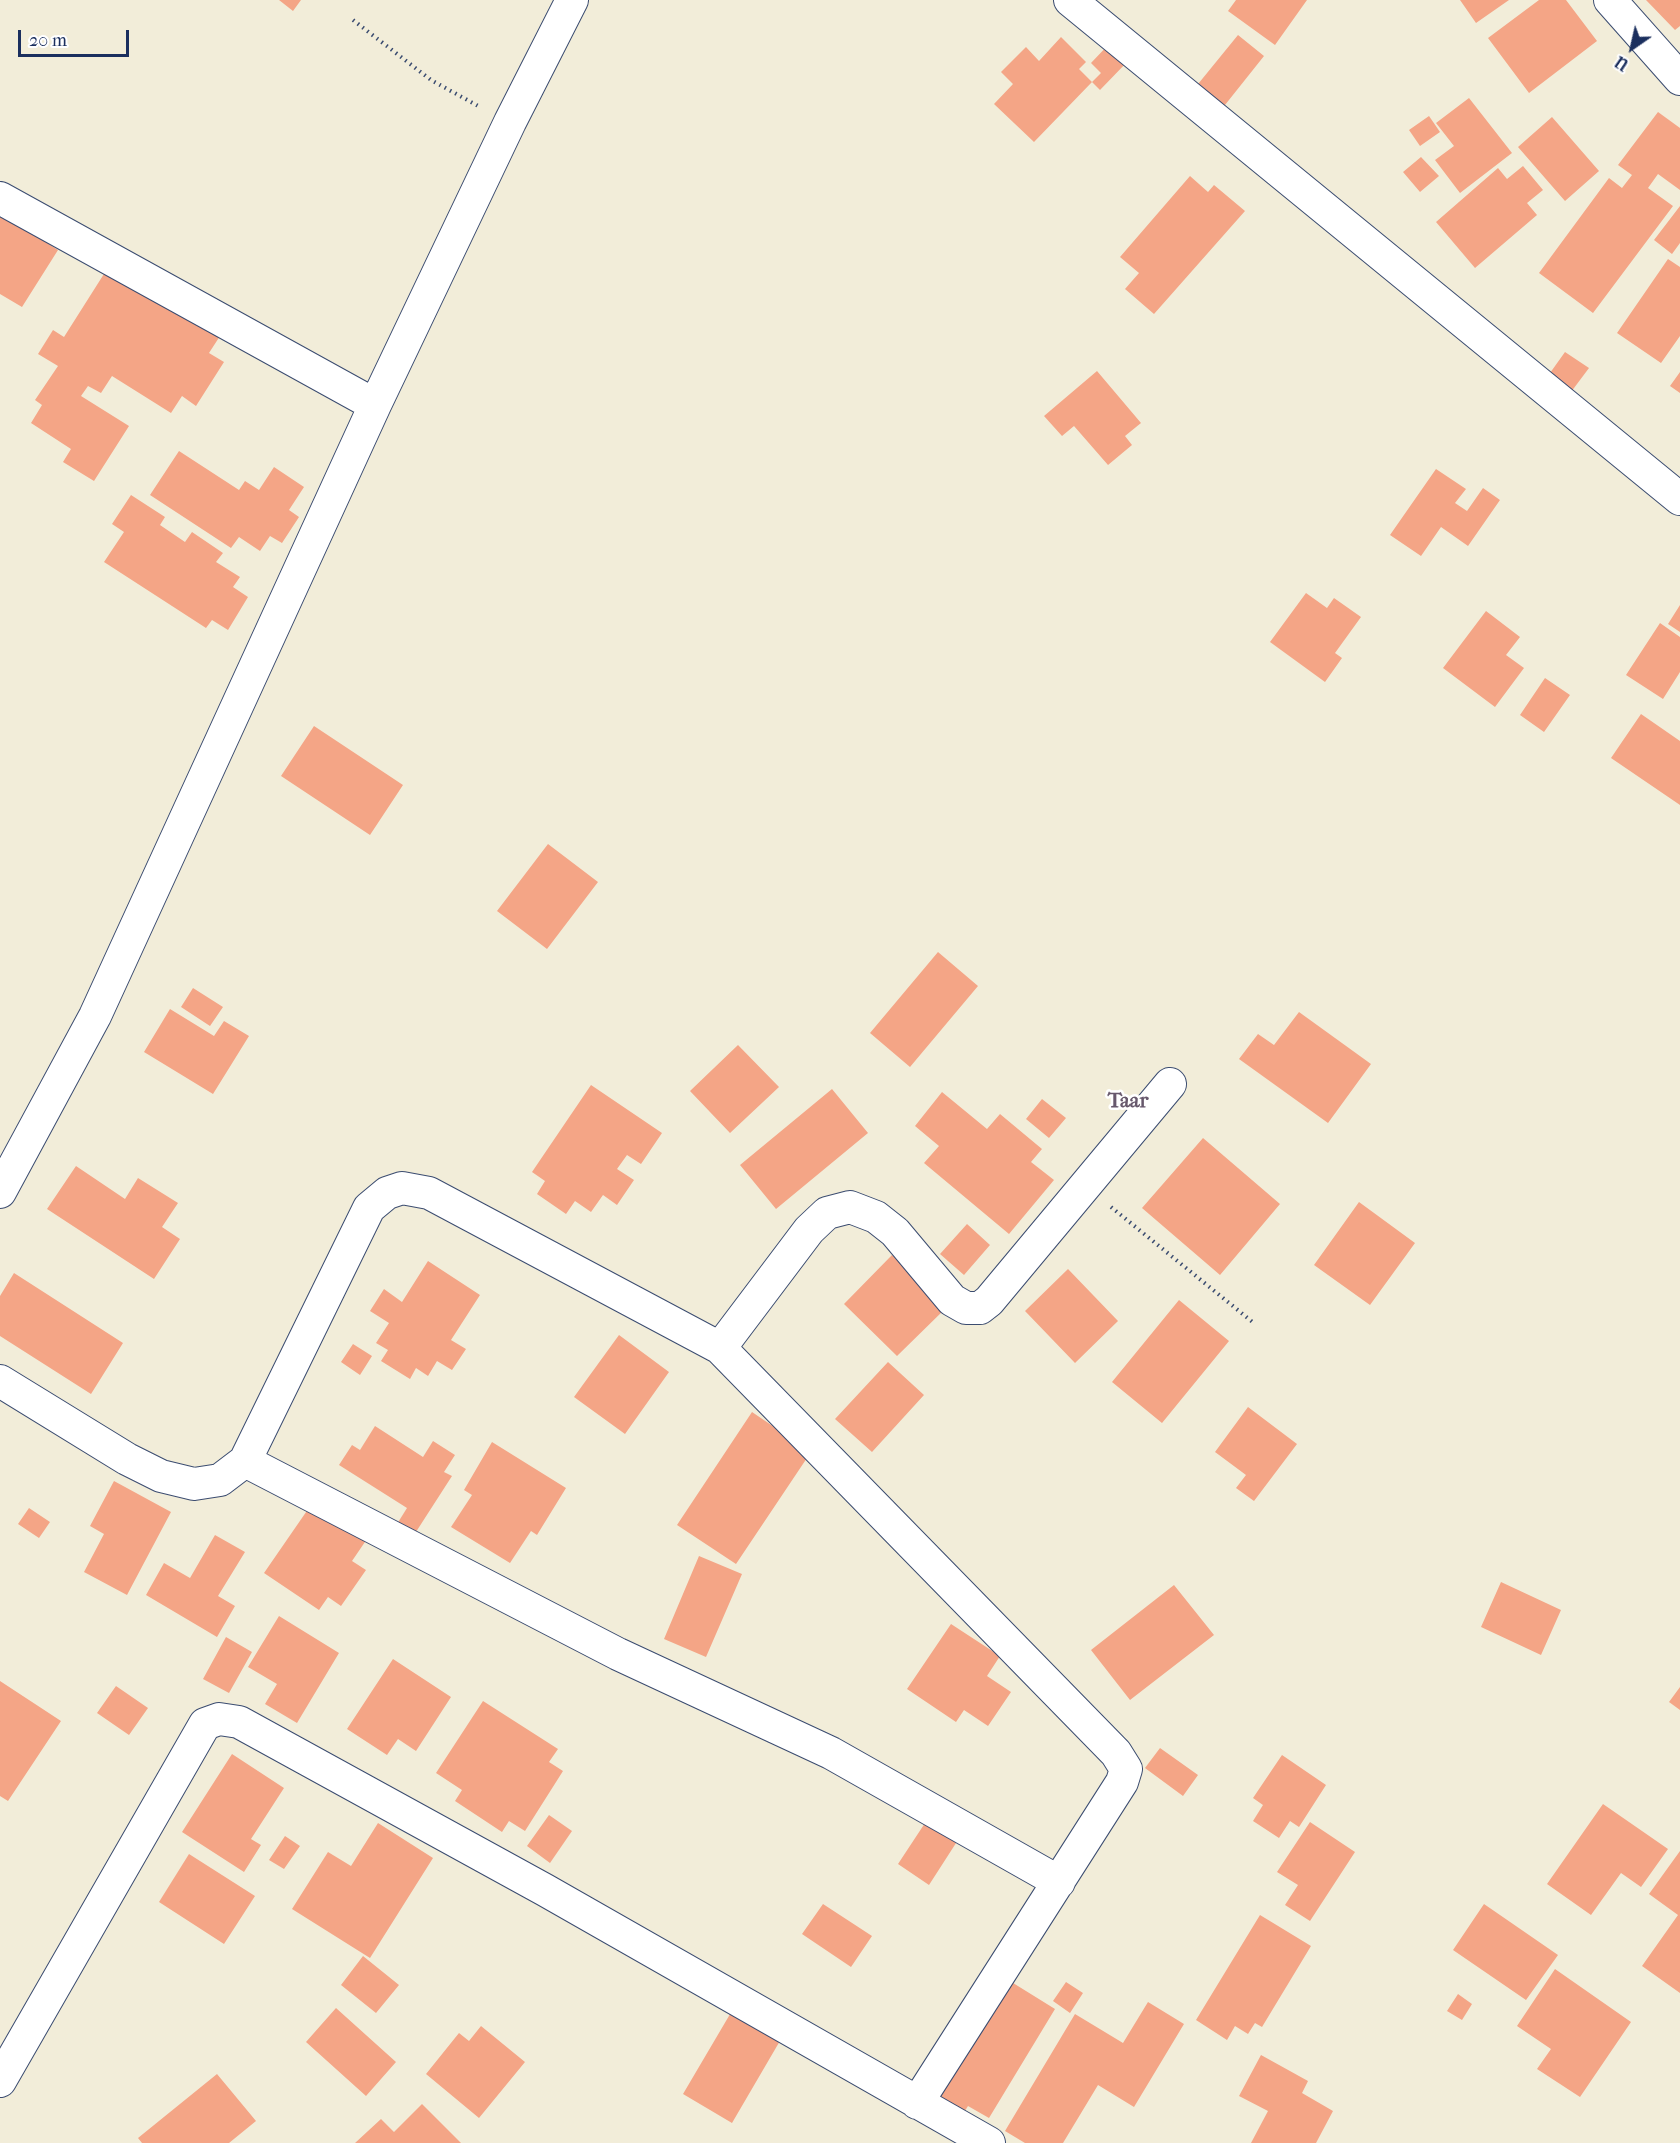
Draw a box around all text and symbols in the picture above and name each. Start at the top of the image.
scale bar [21,18,132,56]
north arrow [1602,18,1662,78]
text: 20 m [29,30,67,51]
text: U [1611,52,1632,75]
district label: Taar [1108,1089,1148,1115]

